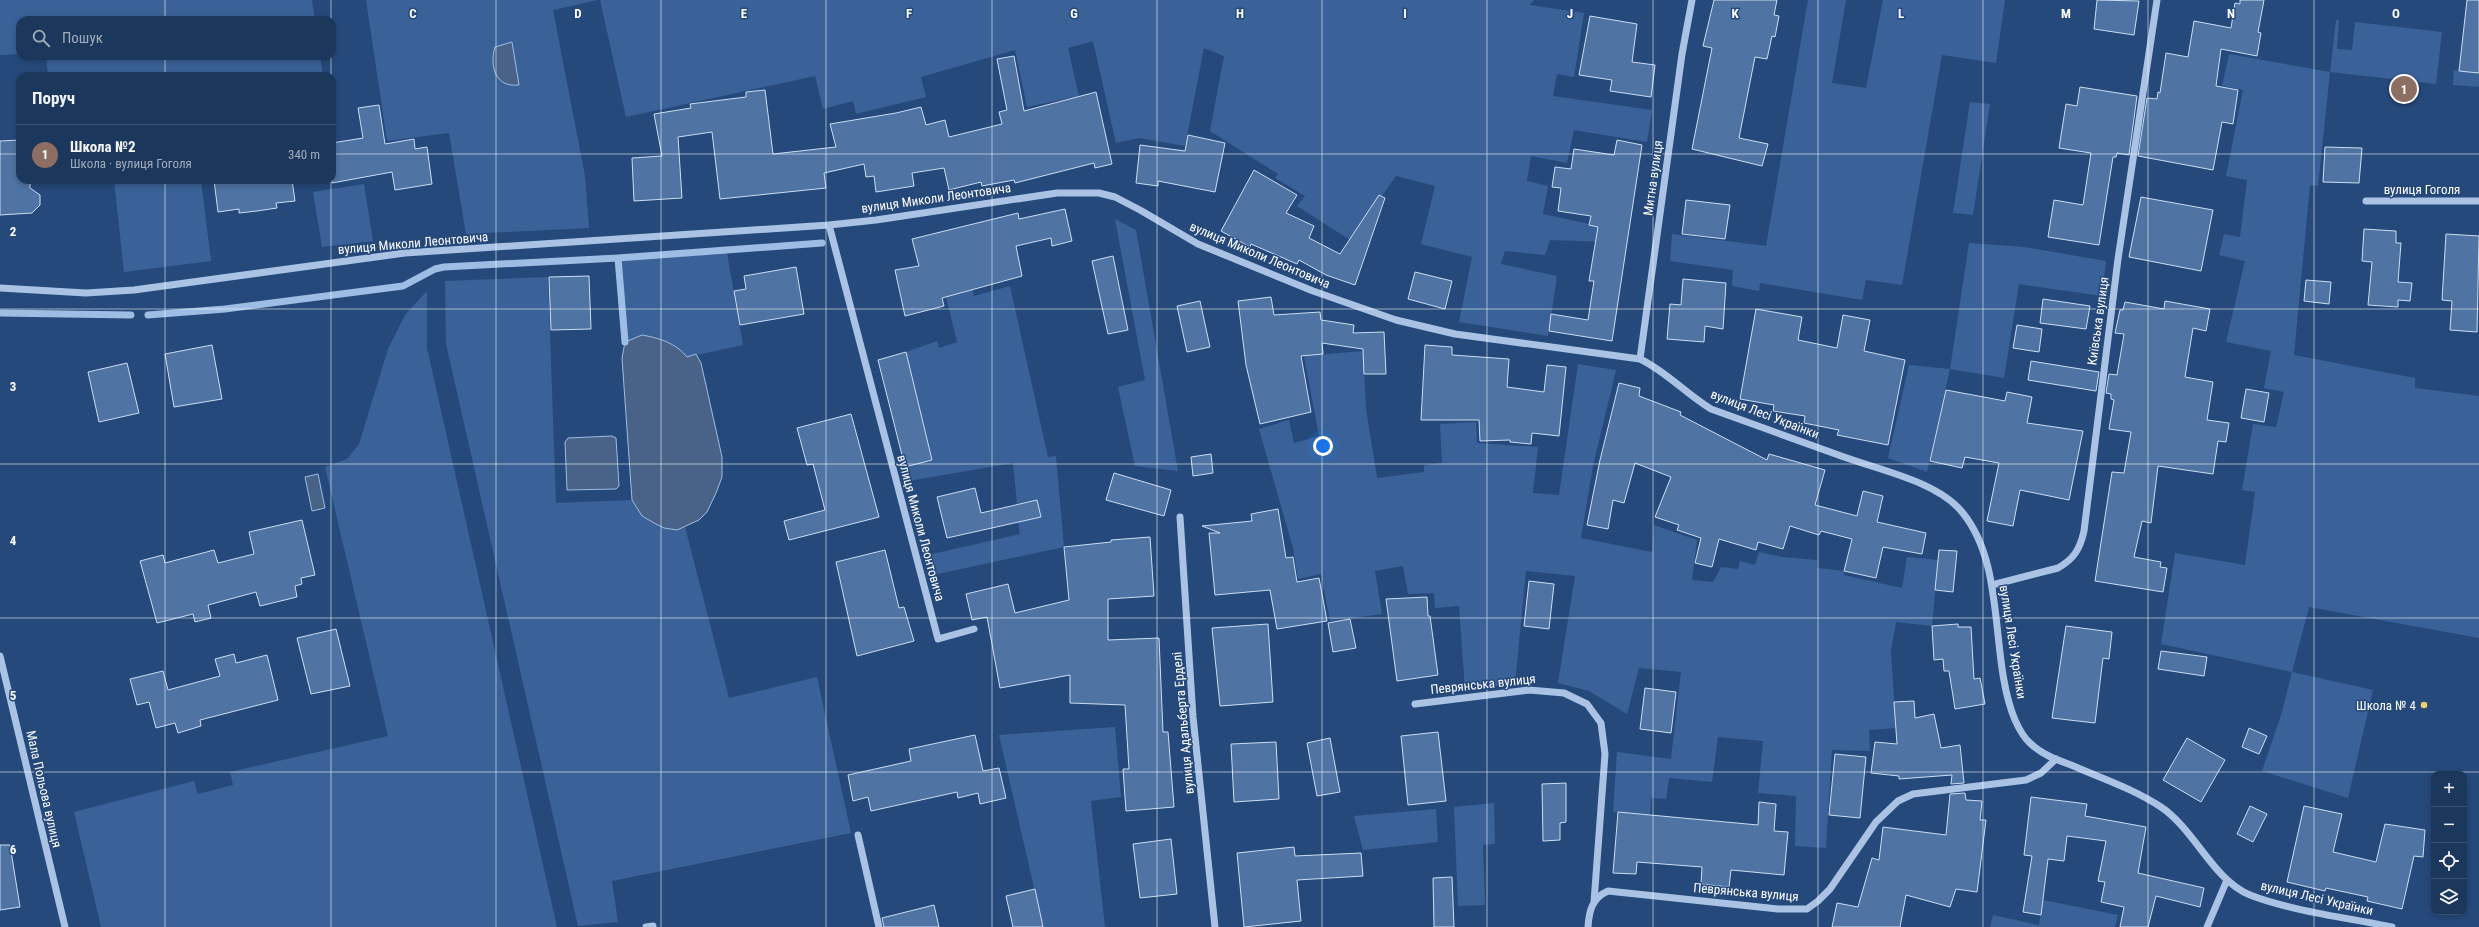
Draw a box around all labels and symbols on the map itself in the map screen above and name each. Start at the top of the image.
text: C [409,6,417,21]
text: D [574,6,582,21]
text: E [741,6,748,21]
text: F [906,6,912,21]
text: G [1070,6,1078,21]
text: H [1236,6,1244,21]
text: I [1403,6,1407,21]
text: J [1567,6,1573,21]
text: K [1731,6,1739,21]
text: L [1898,6,1904,21]
text: M [2061,6,2071,21]
text: N [2227,6,2235,21]
text: O [2392,6,2400,21]
pin: 1 [2391,74,2417,104]
street label: Митна вулиця [1640,139,1666,217]
street label: вулиця Миколи Леонтовича [860,180,1012,216]
street label: вулиця Гоголя [2384,182,2460,197]
street label: вулиця Миколи Леонтовича [1188,219,1332,291]
text: 2 [10,224,17,239]
street label: вулиця Миколи Леонтовича [337,229,489,257]
street label: Київська вулиця [2084,276,2112,366]
text: 3 [10,379,16,394]
street label: вулиця Лесі Українки [1709,386,1821,442]
your location [1313,436,1333,456]
street label: вулиця Миколи Леонтовича [894,453,948,603]
text: 4 [10,533,17,548]
street label: вулиця Лесі Українки [1997,584,2029,700]
street label: вулиця Адальберта Ерделі [1169,651,1197,795]
street label: Певрянська вулиця [1430,671,1536,697]
text: 5 [10,688,17,703]
place label: Школа № 4 [2356,698,2417,713]
marker: Школа № 4 [2419,700,2429,710]
street label: Мала Польова вулиця [23,729,65,849]
text: 6 [10,842,17,857]
street label: вулиця Лесі Українки [2259,878,2375,918]
street label: Певрянська вулиця [1693,880,1799,904]

